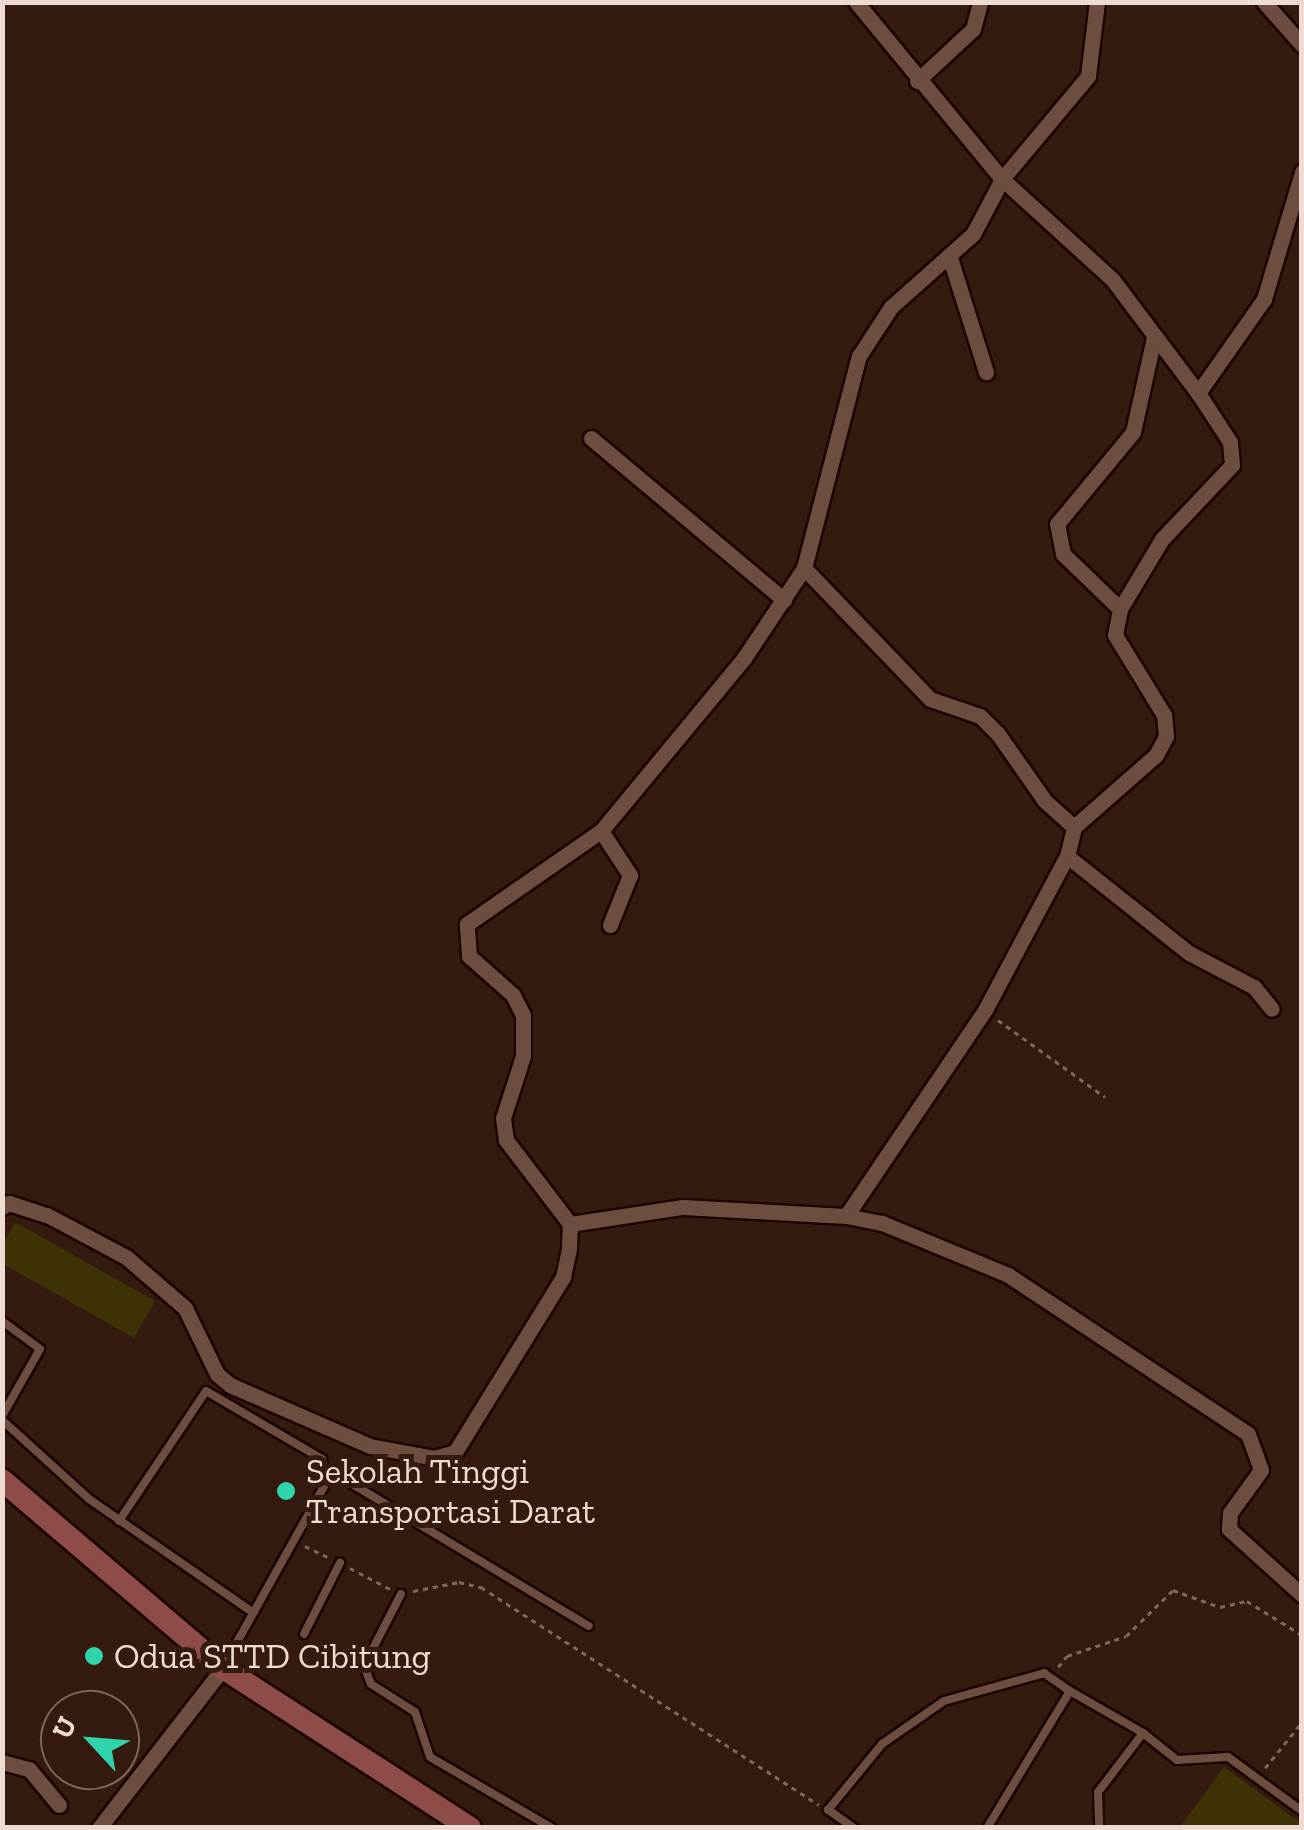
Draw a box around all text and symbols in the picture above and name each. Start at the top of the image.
place label: Sekolah Tinggi Transportasi Darat [306,1450,595,1532]
marker: Sekolah Tinggi Transportasi Darat [275,1480,297,1502]
place label: Odua STTD Cibitung [114,1635,431,1677]
marker: Odua STTD Cibitung [83,1645,105,1667]
north arrow [40,1690,140,1790]
text: U [45,1711,84,1744]

